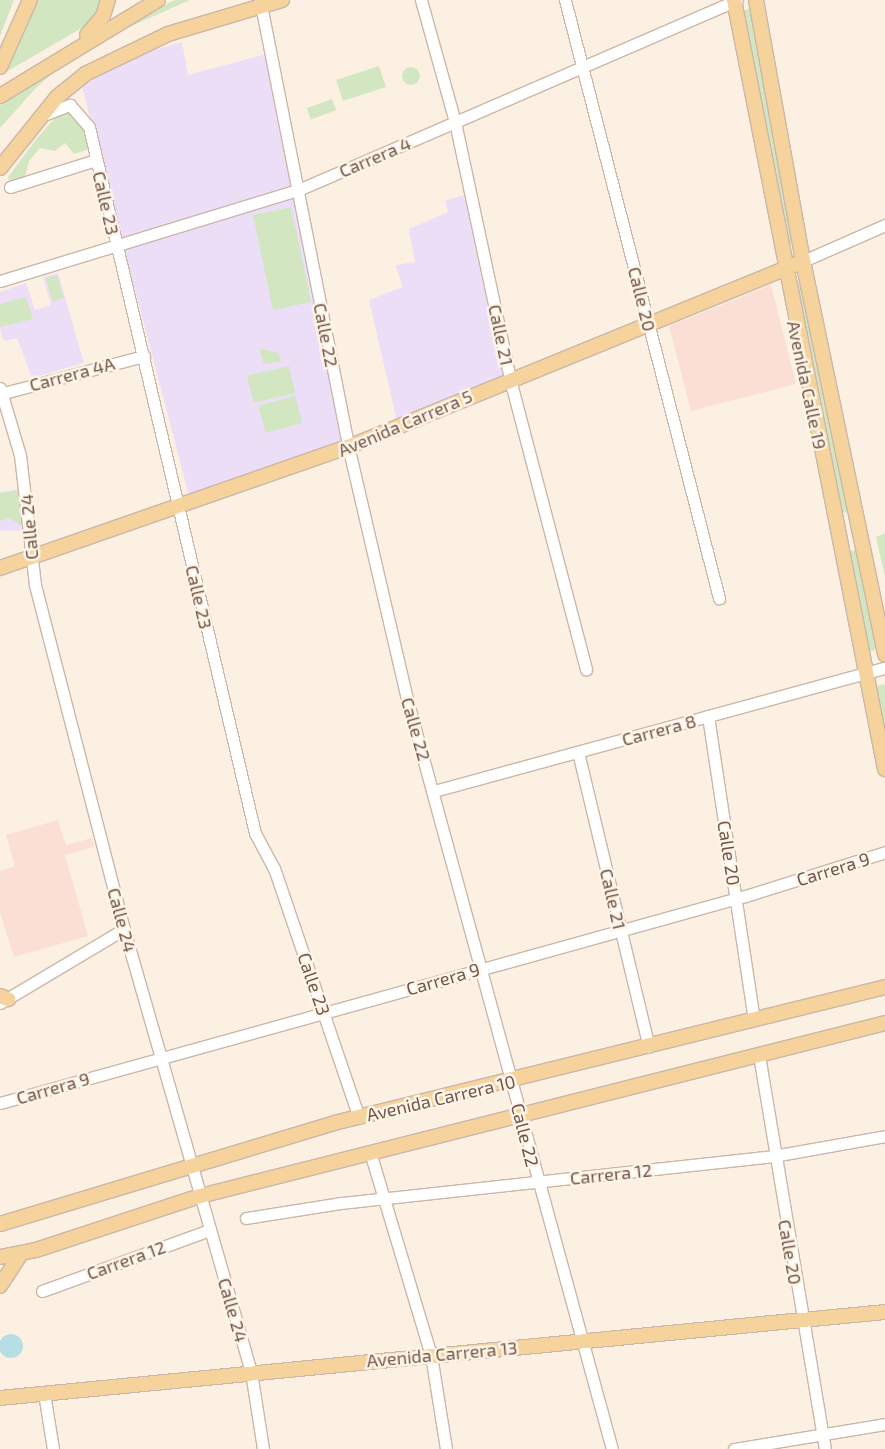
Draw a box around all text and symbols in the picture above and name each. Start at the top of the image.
street label: Carrera 4 [336,132,414,182]
street label: Calle 23 [88,169,124,237]
street label: Calle 20 [624,265,660,333]
street label: Calle 22 [309,301,343,369]
street label: Calle 21 [484,303,518,367]
street label: Avenida Calle 19 [783,319,831,451]
street label: Carrera 4A [27,352,117,396]
street label: Avenida Carrera 5 [335,385,475,461]
street label: Calle 24 [15,493,43,561]
street label: Calle 23 [181,563,217,631]
street label: Calle 22 [397,695,435,763]
street label: Carrera 8 [619,710,699,750]
street label: Calle 20 [713,819,745,887]
street label: Carrera 9 [794,848,872,890]
street label: Calle 21 [596,866,630,932]
street label: Calle 24 [103,885,141,955]
street label: Calle 23 [293,950,335,1018]
street label: Carrera 9 [404,958,482,1000]
street label: Carrera 9 [14,1067,92,1109]
street label: Avenida Carrera 10 [364,1070,518,1126]
street label: Calle 22 [507,1101,543,1169]
street label: Carrera 12 [569,1159,653,1189]
street label: Calle 20 [774,1218,806,1286]
street label: Carrera 12 [84,1236,168,1284]
street label: Calle 24 [214,1275,252,1345]
street label: Avenida Carrera 13 [366,1337,518,1371]

